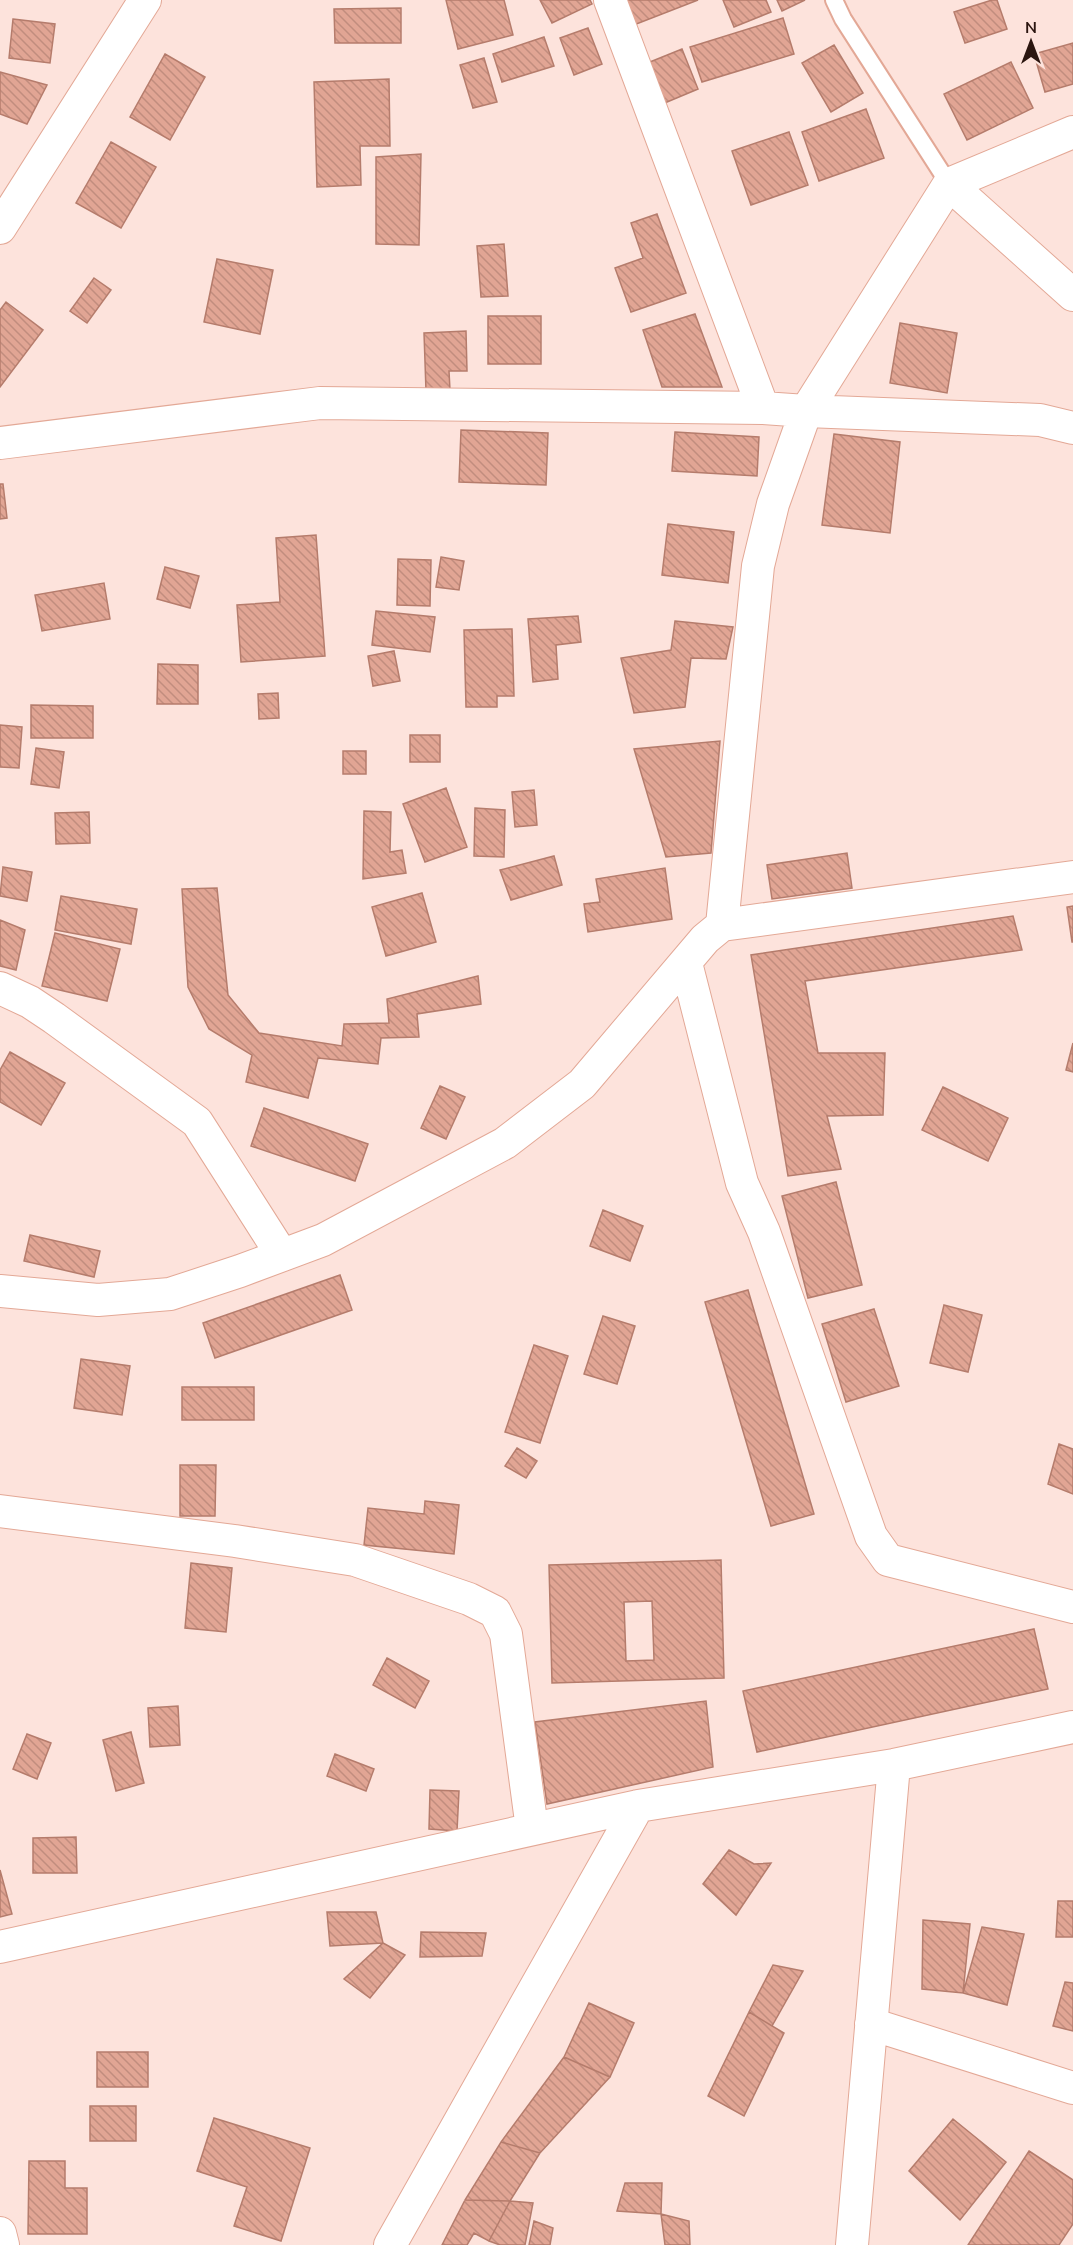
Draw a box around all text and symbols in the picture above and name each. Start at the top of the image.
north arrow [1001,12,1061,72]
text: N [1025,17,1037,39]

